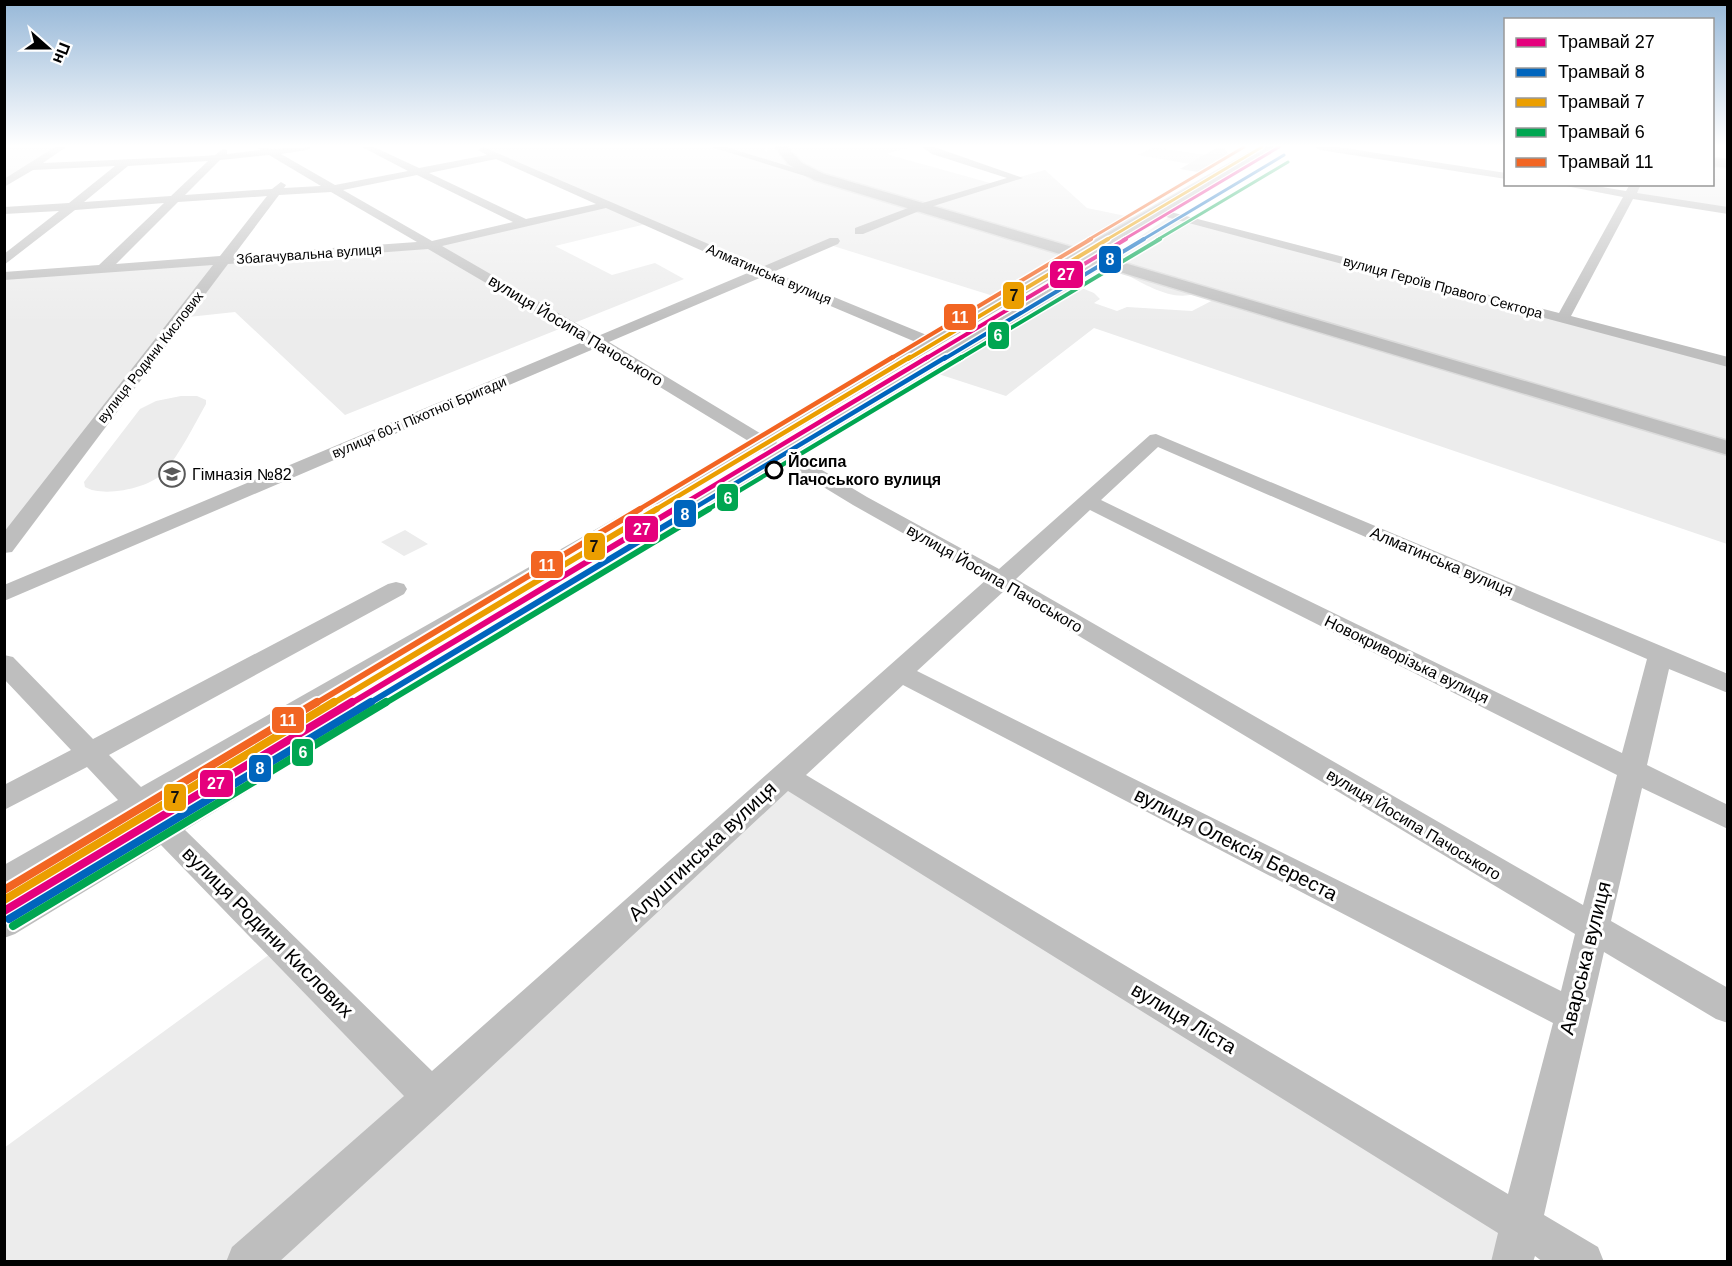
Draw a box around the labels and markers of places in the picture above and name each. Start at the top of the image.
place label: Йосипа Пачоського вулиця [788,452,941,488]
school or university icon: Гімназія №82 [157,459,187,489]
marker: Йосипа Пачоського вулиця [765,461,783,479]
place label: Гімназія №82 [192,466,292,483]

